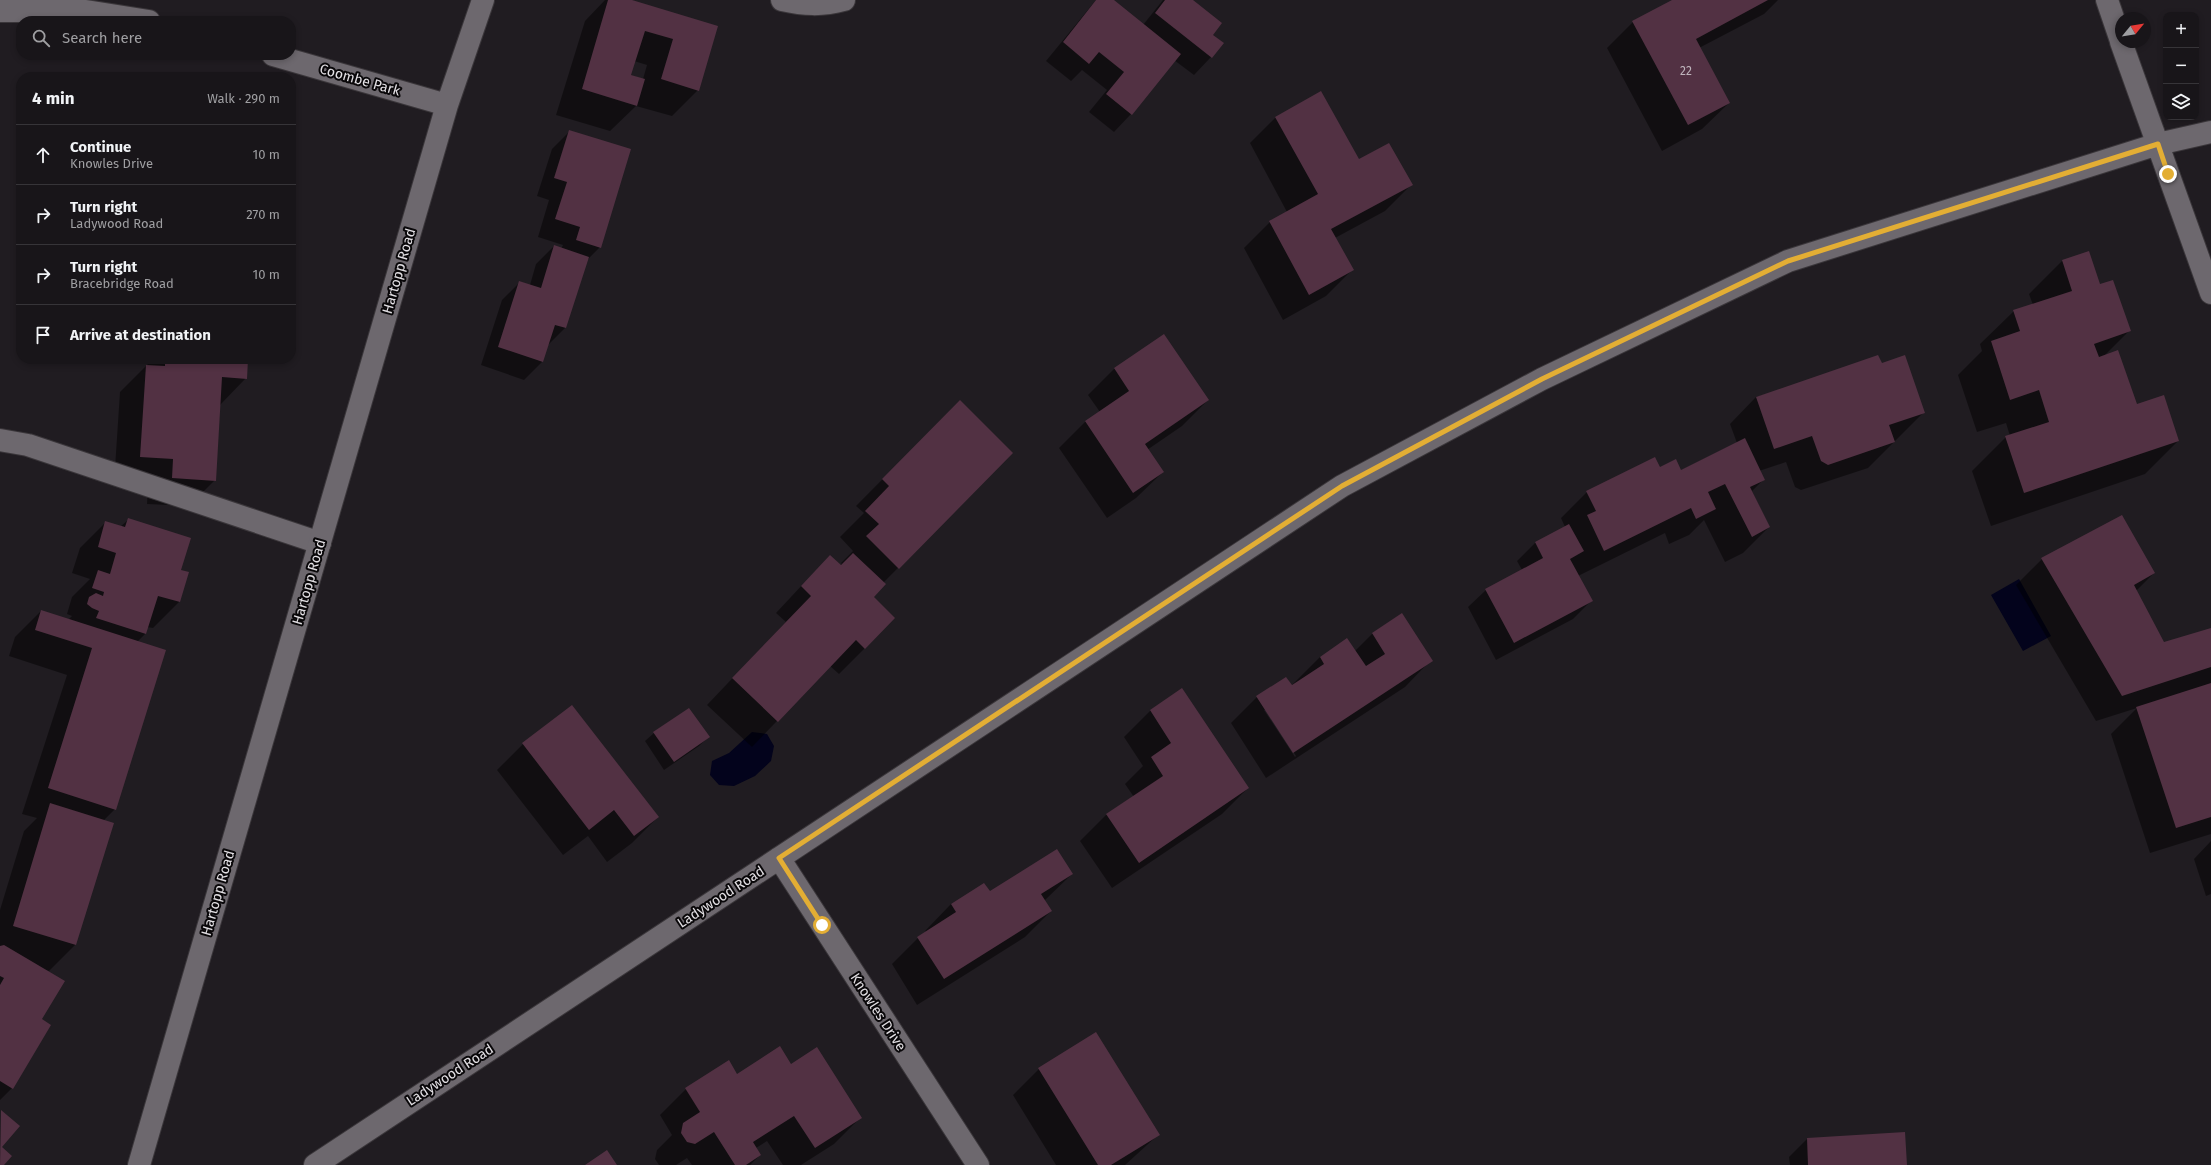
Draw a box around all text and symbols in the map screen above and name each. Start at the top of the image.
north arrow [2115,12,2151,48]
map controls [2163,12,2199,120]
button: + [2163,12,2199,48]
search box [16,16,296,60]
icon: search [30,27,52,49]
text: Search here [62,29,142,47]
button: − [2163,48,2199,84]
street label: Coombe Park [318,60,403,100]
house number: 22 [1680,64,1692,78]
button: layers [2163,84,2199,120]
text: 4 min [32,88,75,109]
text: Walk · 290 m [207,91,280,106]
text: Continue [70,138,131,156]
icon: ahead [32,144,54,166]
text: 10 m [253,147,280,162]
text: Knowles Drive [70,156,153,171]
route end [2159,165,2177,183]
text: Turn right [70,198,137,216]
icon: right [32,204,54,226]
text: 270 m [246,207,280,222]
text: Ladywood Road [70,216,163,231]
street label: Hartopp Road [379,226,419,316]
text: Turn right [70,258,137,276]
icon: right [32,264,54,286]
text: 10 m [253,267,280,282]
text: Bracebridge Road [70,276,174,291]
icon: arrive [32,324,54,346]
text: Arrive at destination [70,326,211,344]
street label: Hartopp Road [289,537,329,627]
street label: Hartopp Road [198,848,238,938]
street label: Ladywood Road [674,863,768,931]
route start [813,916,831,934]
street label: Knowles Drive [847,970,909,1054]
street label: Ladywood Road [403,1041,497,1109]

